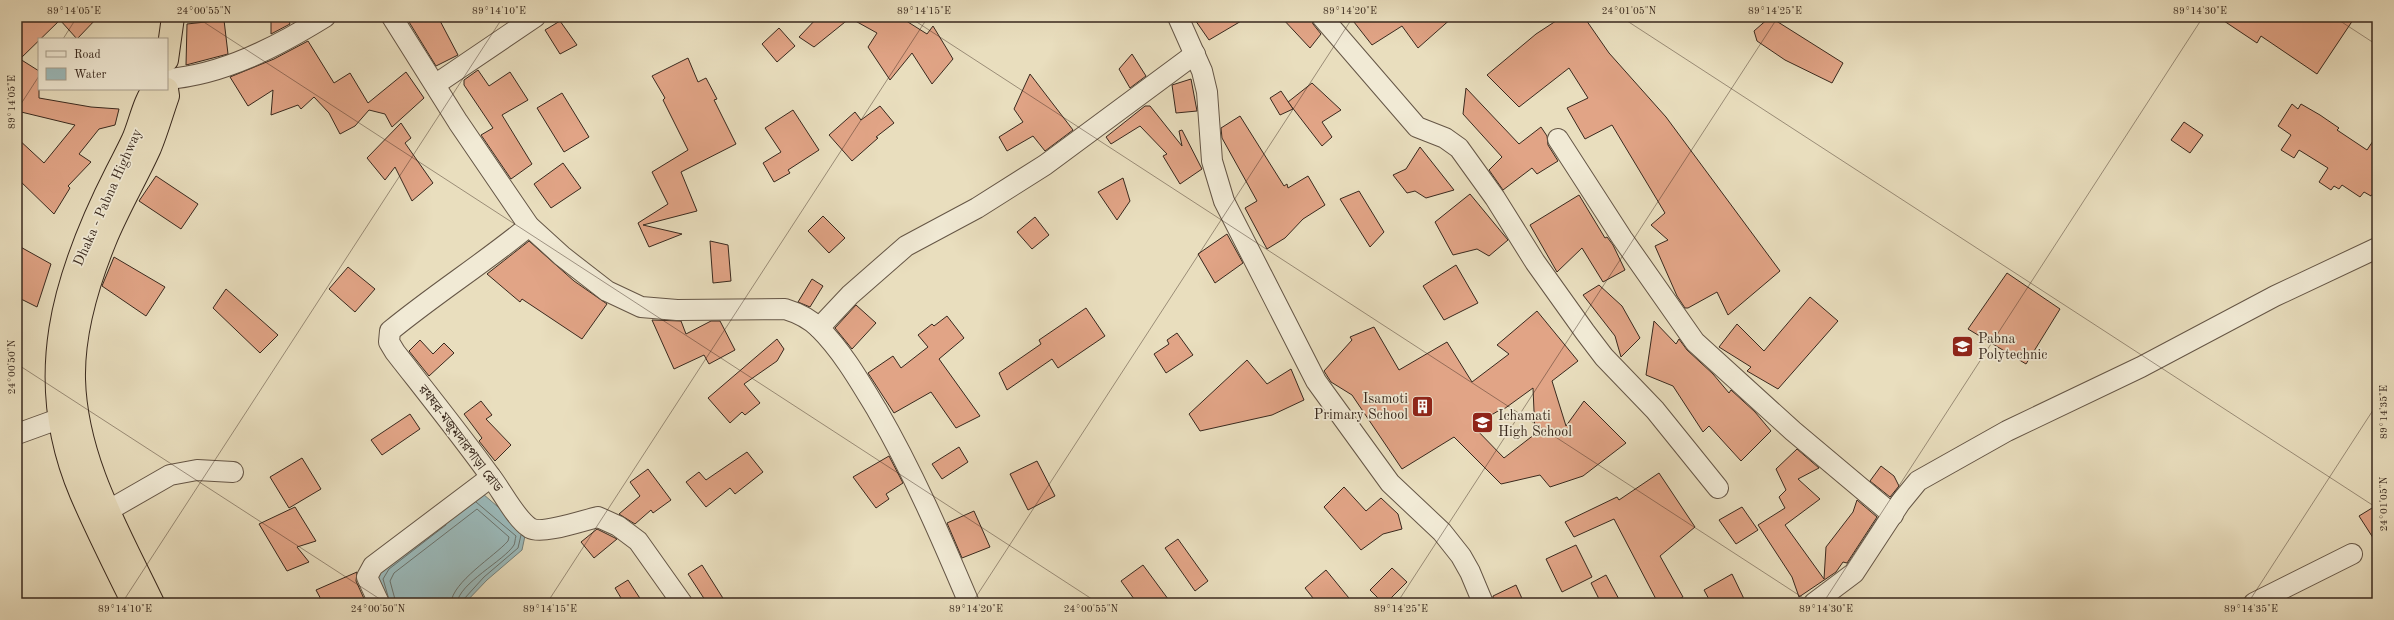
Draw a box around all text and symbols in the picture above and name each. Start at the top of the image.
text: 89°14'05"E [47,6,101,16]
text: 24°00'55"N [177,6,232,16]
text: 89°14'10"E [472,6,526,16]
text: 89°14'15"E [897,6,951,16]
text: 89°14'20"E [1323,6,1377,16]
text: 24°01'05"N [1602,6,1657,16]
text: 89°14'25"E [1748,6,1802,16]
text: 89°14'30"E [2173,6,2227,16]
legend [38,38,168,90]
text: Road [74,49,101,61]
text: Water [74,69,107,81]
text: 89°14'05"E [7,75,17,129]
street label: Dhaka - Pabna Highway [71,126,145,268]
place label: Pabna Polytechnic [1978,332,2047,362]
school or university icon: Pabna Polytechnic [1949,333,1975,359]
text: 24°00'50"N [7,339,17,394]
street label: রথঘর-মজুমদারপাড়া রোড [415,382,506,496]
text: 89°14'35"E [2379,385,2389,439]
place label: Isamoti Primary School [1314,392,1408,422]
building icon: Isamoti Primary School [1410,393,1436,419]
place label: Ichamati High School [1498,409,1572,439]
school or university icon: Ichamati High School [1470,410,1496,436]
text: 24°01'05"N [2379,476,2389,531]
text: 89°14'10"E [98,604,152,614]
text: 24°00'50"N [351,604,406,614]
text: 89°14'15"E [523,604,577,614]
text: 89°14'20"E [949,604,1003,614]
text: 24°00'55"N [1064,604,1119,614]
text: 89°14'25"E [1374,604,1428,614]
text: 89°14'30"E [1799,604,1853,614]
text: 89°14'35"E [2224,604,2278,614]

